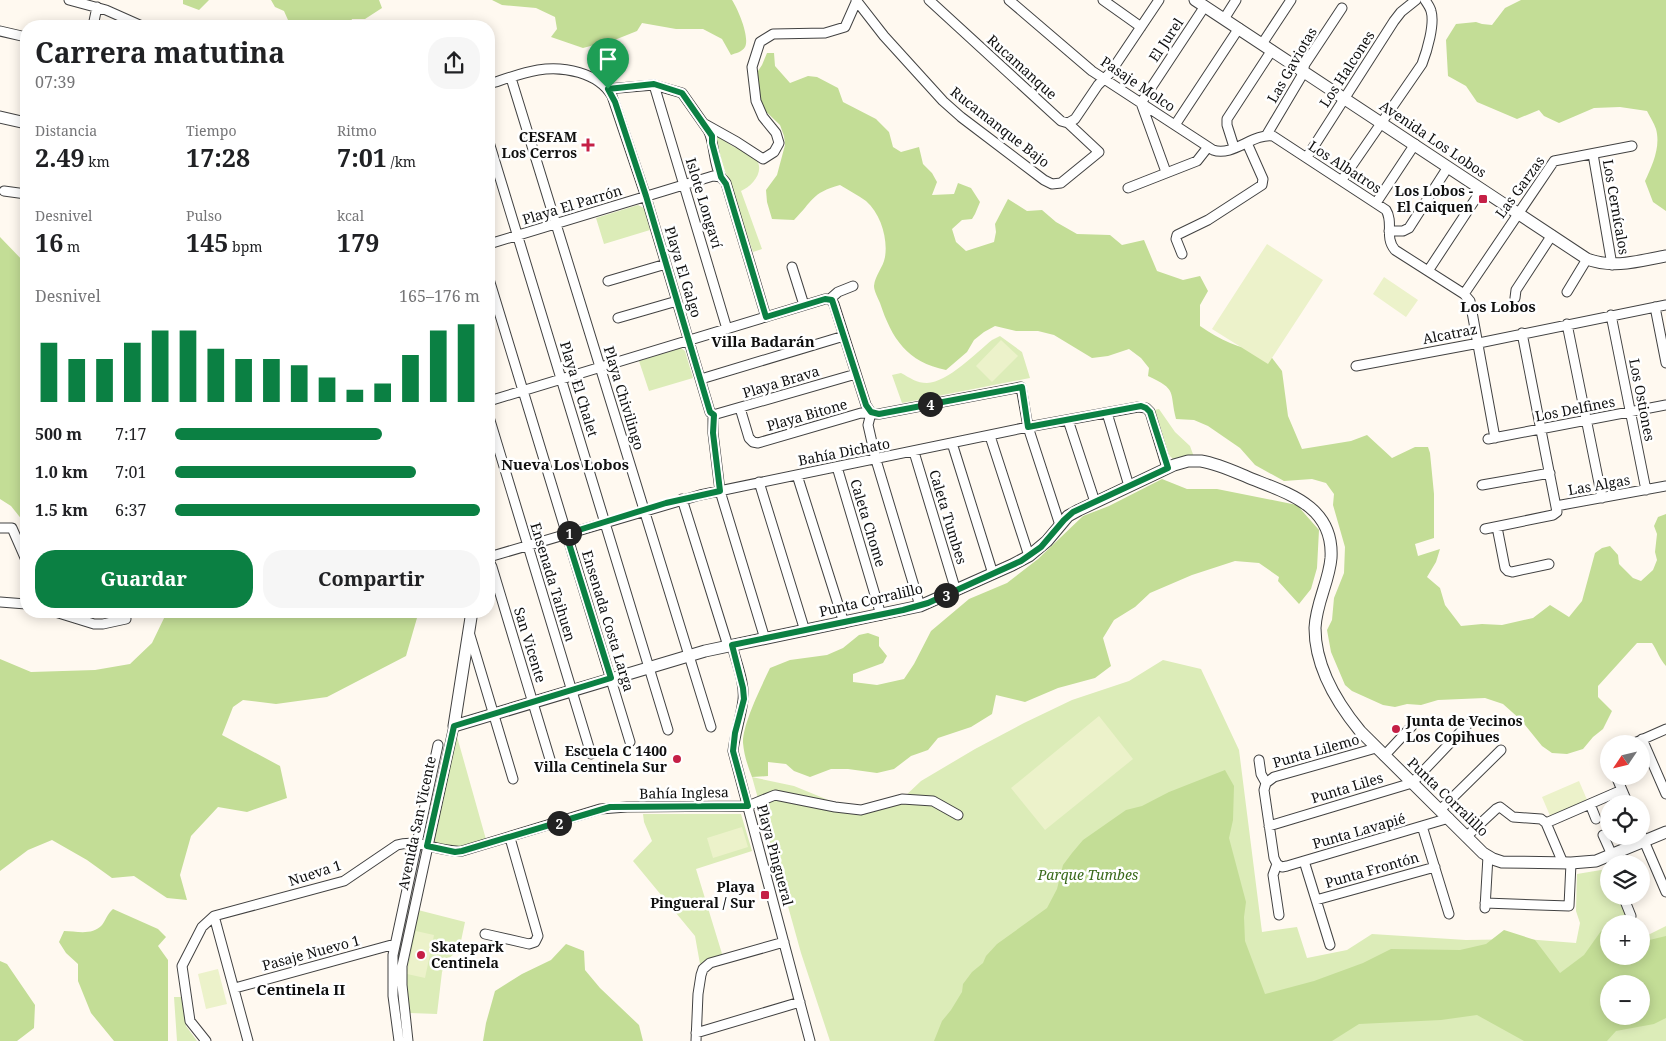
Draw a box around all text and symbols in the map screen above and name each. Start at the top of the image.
street label: El Jurel [1144,14,1188,65]
street label: Las Gaviotas [1262,24,1321,106]
street label: Los Halcones [1315,27,1378,111]
street label: Rucamanque [983,30,1061,103]
text: Carrera matutina [35,33,285,71]
button: share [428,37,480,89]
pin [587,38,629,89]
icon: arrive [594,45,622,73]
street label: Pasaje Molco [1097,52,1179,116]
text: 07:39 [35,71,75,93]
street label: Rucamanque Bajo [947,82,1054,171]
street label: Avenida Los Lobos [1376,96,1490,181]
text: Distancia [35,121,97,140]
text: Tiempo [186,121,236,140]
text: Ritmo [337,121,377,140]
place label: CESFAM Los Cerros [502,127,577,162]
street label: Los Albatros [1305,136,1385,197]
marker: CESFAM Los Cerros [581,138,595,152]
text: 2.49 [35,140,85,174]
text: 17:28 [186,140,250,174]
text: 7:01 [337,140,387,174]
text: km [85,152,110,171]
text: /km [387,152,416,171]
street label: Las Garzas [1491,152,1549,222]
street label: Islote Longaví [682,155,727,251]
street label: Los Cernícalos [1599,158,1634,256]
street label: Playa El Parrón [520,180,624,229]
place label: Los Lobos - El Caiquen [1395,181,1473,216]
marker: Los Lobos - El Caiquen [1477,193,1489,205]
text: Desnivel [35,206,92,225]
text: Pulso [186,206,222,225]
text: kcal [337,206,364,225]
street label: Playa El Galgo [661,224,706,320]
text: 16 [35,225,63,259]
text: 145 [186,225,228,259]
text: 179 [337,225,379,259]
text: m [63,237,80,256]
text: bpm [228,237,262,256]
text: Desnivel [35,285,101,307]
text: 165–176 m [399,285,480,307]
district label: Los Lobos [1460,296,1536,316]
street label: Alcatraz [1421,319,1479,348]
district label: Villa Badarán [711,331,815,351]
street label: Playa El Chalet [556,339,603,439]
street label: Playa Chivilingo [600,344,649,452]
street label: Los Ostiones [1625,357,1660,443]
street label: Playa Brava [740,361,822,402]
street label: Los Delfines [1533,391,1616,426]
pin: 4 [918,392,942,416]
street label: Playa Bitone [764,394,849,435]
text: 4 [927,395,934,414]
text: 500 m [35,423,82,445]
text: 7:17 [115,423,146,445]
street label: Bahía Dichato [796,433,891,470]
district label: Nueva Los Lobos [501,454,629,474]
text: 1.0 km [35,461,88,483]
text: 7:01 [115,461,146,483]
street label: Caleta Tumbes [925,467,972,566]
street label: Las Algas [1566,470,1631,499]
street label: Caleta Chome [846,477,891,569]
text: 1.5 km [35,499,88,521]
text: 6:37 [115,499,146,521]
street label: Ensenada Taihuen [526,520,581,644]
pin: 1 [556,520,582,546]
text: 1 [566,524,573,543]
street label: Ensenada Costa Larga [578,548,639,694]
button: Guardar [35,550,253,608]
button: Compartir [263,550,480,608]
street label: Punta Corralillo [817,578,925,621]
pin: 3 [934,582,958,608]
text: 3 [943,586,950,605]
street label: San Vicente [510,605,551,685]
place label: Junta de Vecinos Los Copihues [1405,711,1523,746]
marker: Junta de Vecinos Los Copihues [1390,723,1402,735]
street label: Punta Lilemo [1270,729,1361,772]
north arrow [1600,735,1650,785]
map controls [1600,735,1650,1025]
place label: Escuela C 1400 Villa Centinela Sur [534,741,668,776]
marker: Escuela C 1400 Villa Centinela Sur [671,753,683,765]
street label: Punta Corralillo [1404,753,1493,840]
street label: Avenida San Vicente [393,754,440,891]
street label: Punta Liles [1309,768,1385,807]
street label: Bahía Inglesa [639,782,729,803]
button: locate [1600,795,1650,845]
street label: Playa Pingueral [753,802,798,908]
street label: Punta Lavapié [1310,808,1408,853]
pin: 2 [546,810,572,836]
text: 2 [556,814,563,833]
street label: Punta Frontón [1323,847,1421,892]
street label: Nueva 1 [286,855,344,890]
button: layers [1600,855,1650,905]
park label: Parque Tumbes [1037,865,1139,884]
place label: Playa Pingueral / Sur [650,877,756,912]
marker: Playa Pingueral / Sur [759,889,771,901]
button: + [1600,915,1650,965]
street label: Pasaje Nuevo 1 [260,930,362,975]
place label: Skatepark Centinela [431,937,504,972]
marker: Skatepark Centinela [415,949,427,961]
button: − [1600,975,1650,1025]
district label: Centinela II [257,979,345,999]

